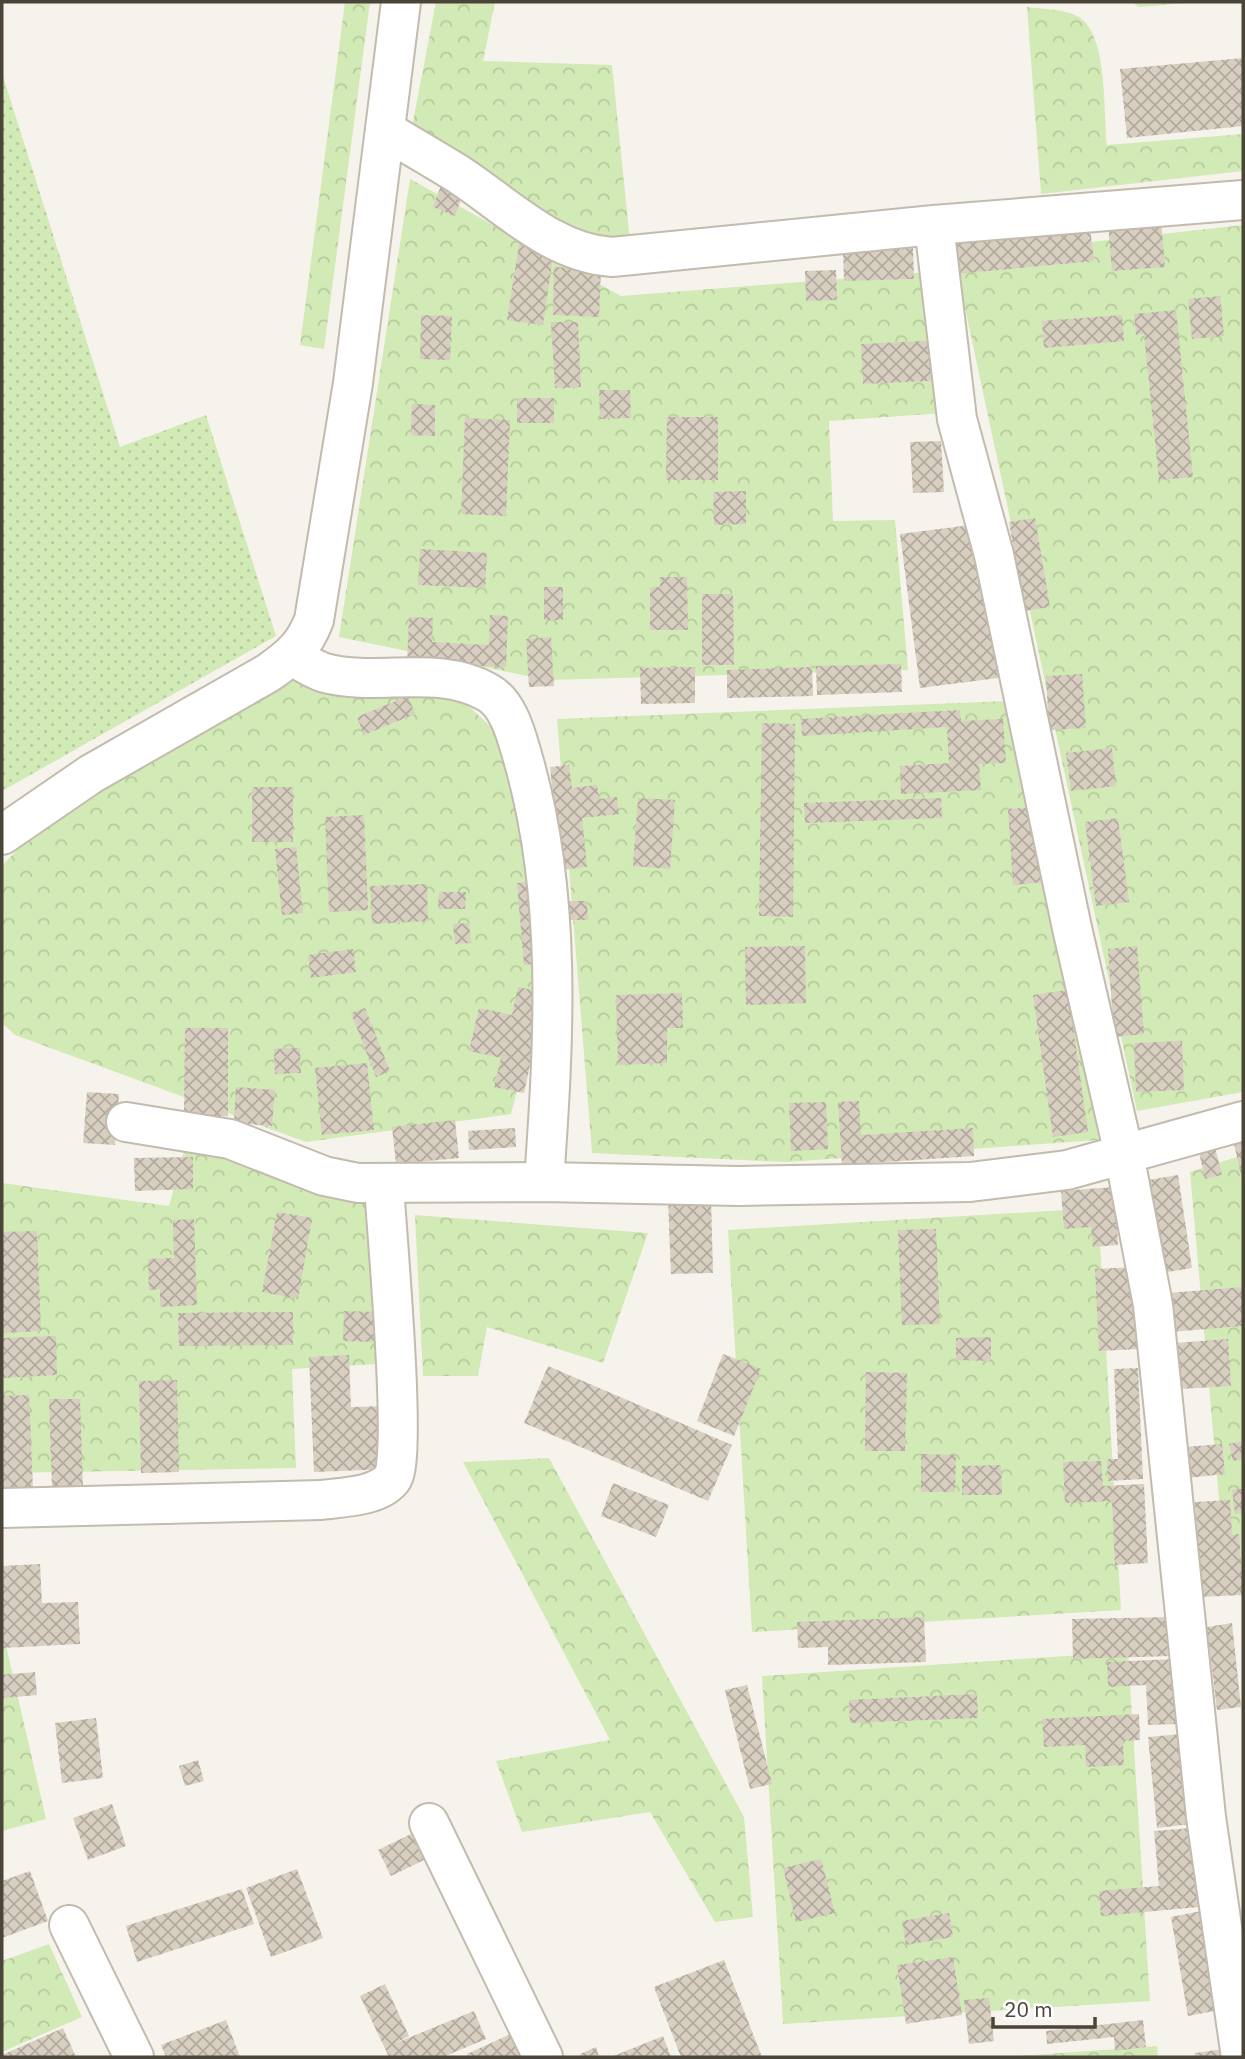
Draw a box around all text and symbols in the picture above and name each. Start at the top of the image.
scale bar [993,1986,1094,2030]
text: 20 m [1004,1995,1053,2023]

